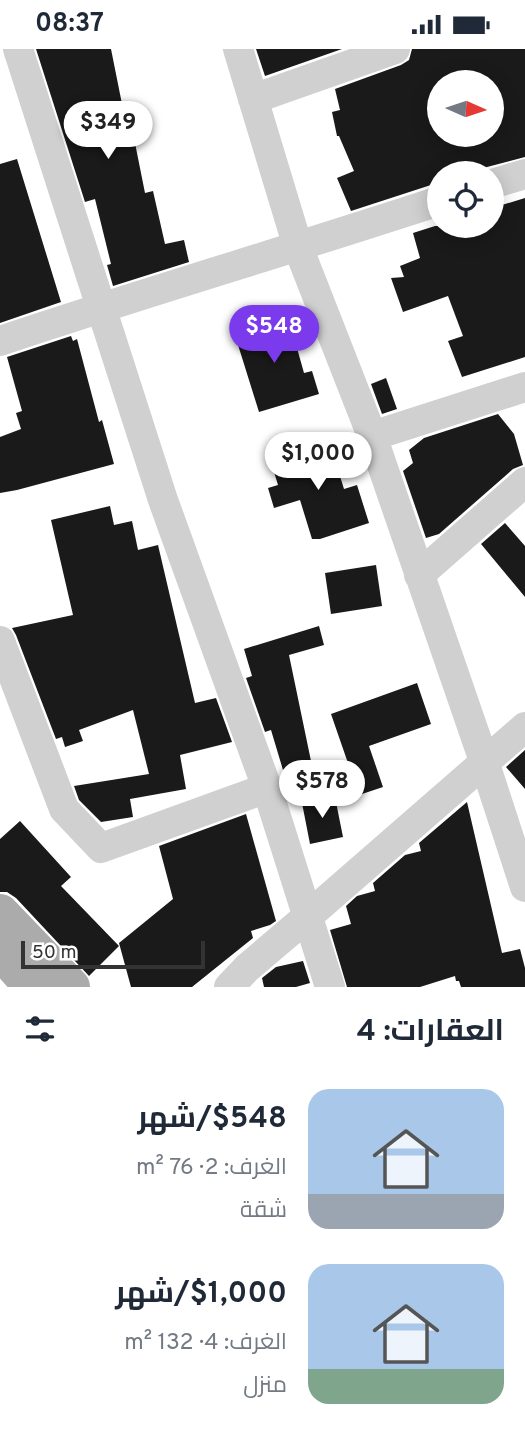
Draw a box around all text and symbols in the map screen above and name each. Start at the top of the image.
text: 08:37 [35,8,104,41]
north arrow [427,70,504,147]
map controls [427,70,504,238]
pin: $349 [67,101,149,161]
text: $349 [80,109,136,138]
button: locate [427,161,504,238]
pin: $548 [233,305,315,365]
text: $548 [245,313,303,342]
pin: $1,000 [261,433,375,492]
text: $1,000 [281,440,355,469]
pin: $578 [281,761,363,820]
text: $578 [295,768,349,797]
scale bar [21,938,205,970]
text: 50 m [32,941,77,965]
icon: filters [21,1010,59,1048]
text: العقارات: 4 [357,1014,504,1051]
text: $548/شهر [137,1101,287,1138]
icon: home [364,1117,448,1201]
text: الغرف: 2 · 76 m² [136,1154,287,1183]
text: شقة [240,1197,287,1226]
text: $1,000/شهر [115,1276,287,1313]
icon: home [364,1292,448,1376]
text: الغرف: 4 · 132 m² [124,1329,287,1358]
text: منزل [243,1372,287,1401]

